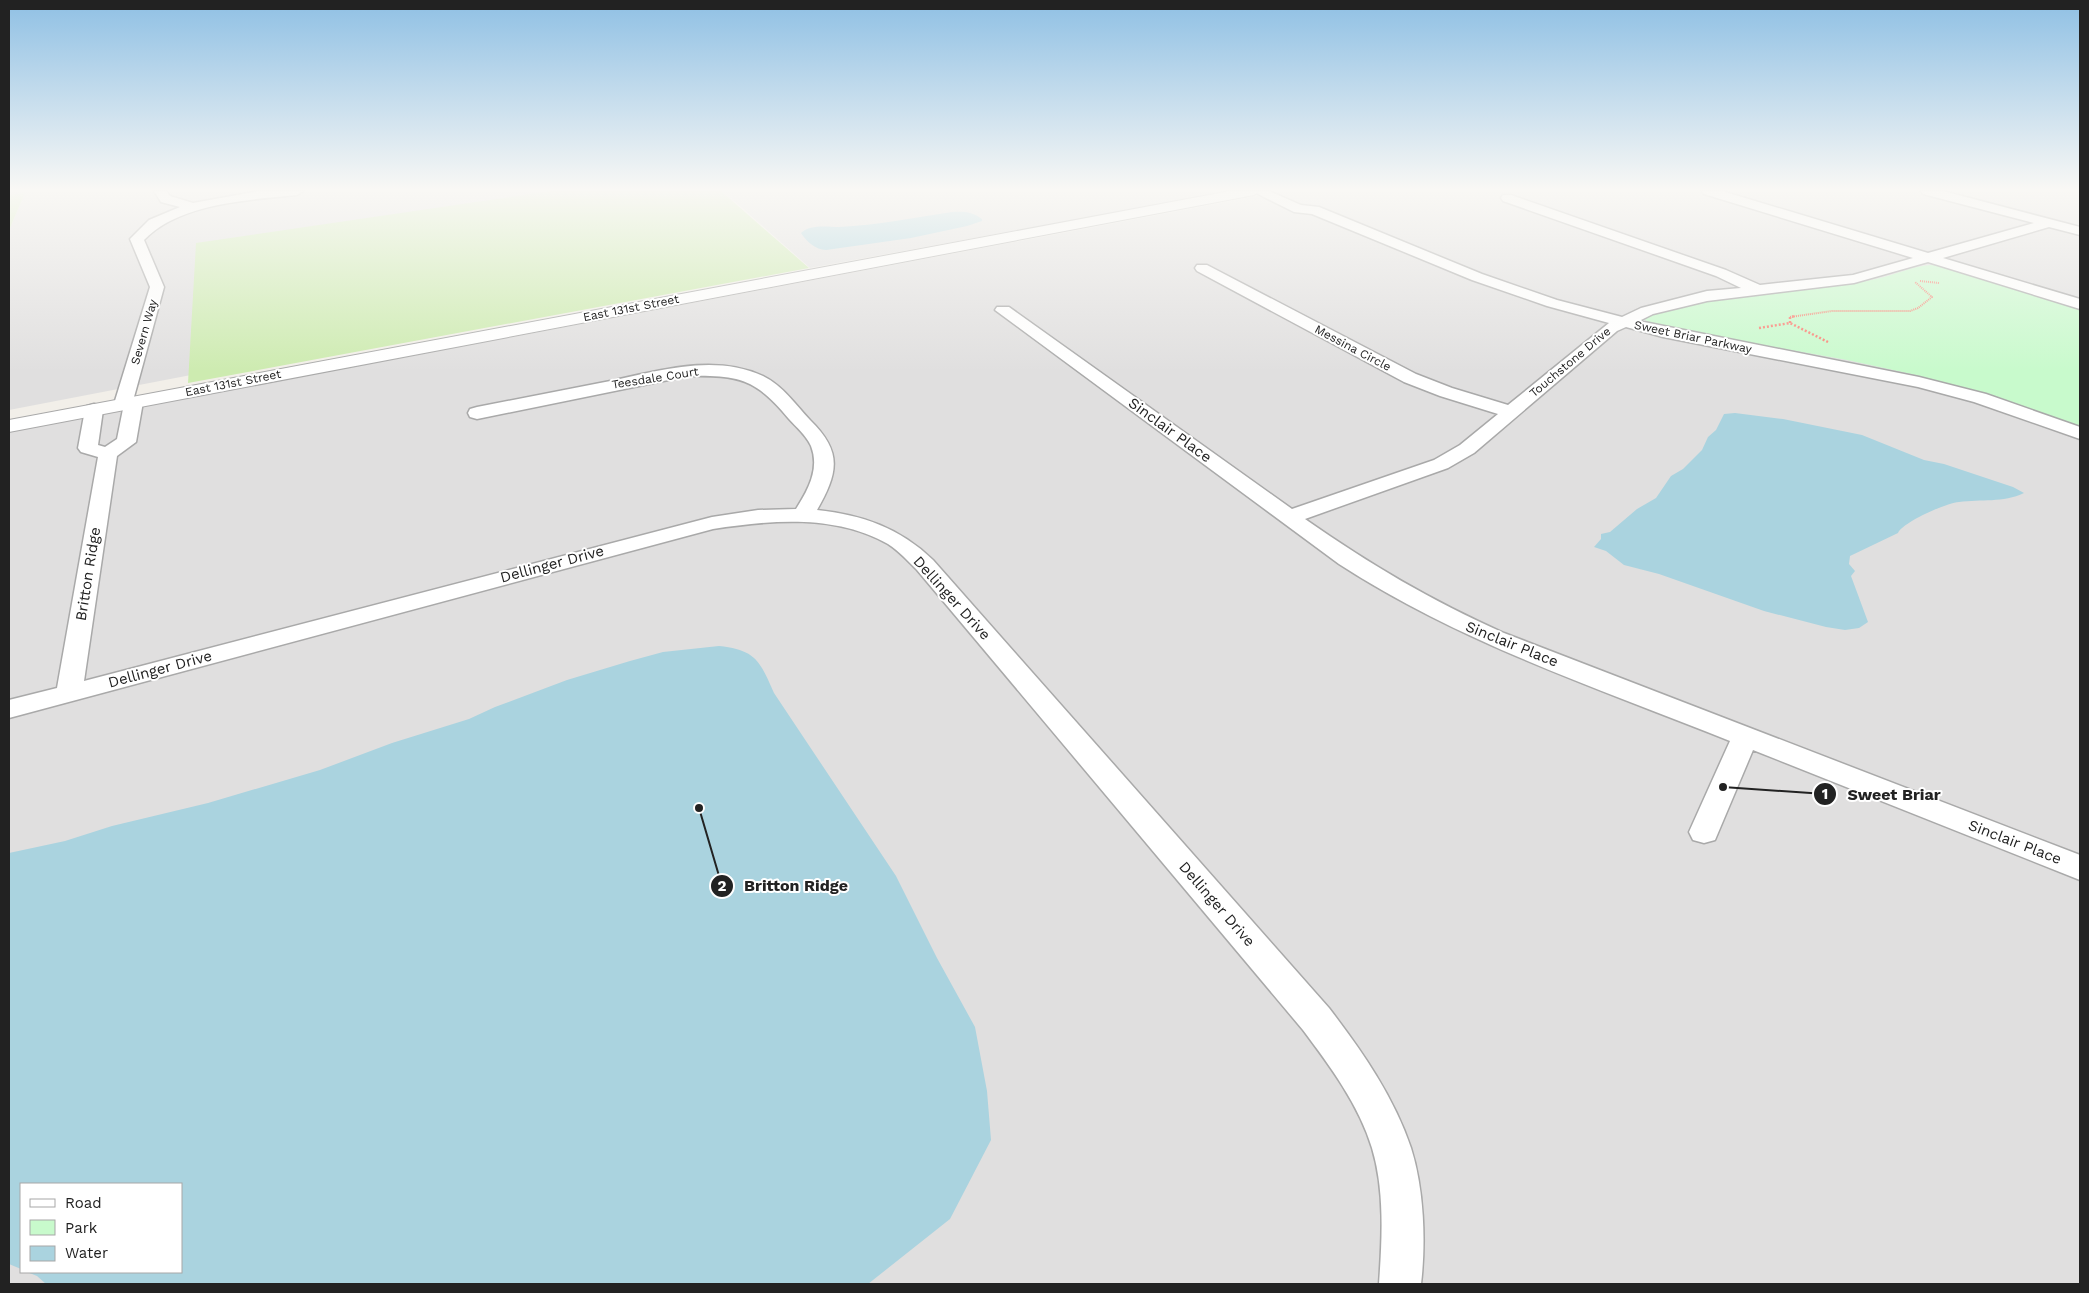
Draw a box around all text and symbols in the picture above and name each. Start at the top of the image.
street label: East 131st Street [582,292,680,324]
street label: Severn Way [128,297,160,366]
street label: Sweet Briar Parkway [1633,318,1754,356]
street label: Messina Circle [1312,322,1394,374]
street label: Touchstone Drive [1527,324,1613,400]
street label: Teesdale Court [611,364,699,392]
street label: East 131st Street [184,367,282,399]
street label: Sinclair Place [1125,394,1215,466]
street label: Britton Ridge [72,526,104,622]
street label: Dellinger Drive [498,541,606,587]
street label: Dellinger Drive [910,552,994,644]
street label: Sinclair Place [1463,617,1561,671]
street label: Dellinger Drive [106,646,214,692]
callout: Sweet Briar [1812,778,1950,809]
text: 1 [1822,785,1828,803]
text: Sweet Briar [1847,785,1941,804]
street label: Sinclair Place [1966,816,2064,868]
street label: Dellinger Drive [1175,858,1259,950]
callout: Britton Ridge [710,870,858,901]
text: Britton Ridge [744,876,848,895]
text: 2 [718,877,727,895]
legend [20,1183,182,1273]
text: Road [65,1194,102,1212]
text: Park [65,1219,98,1237]
text: Water [65,1244,108,1262]

